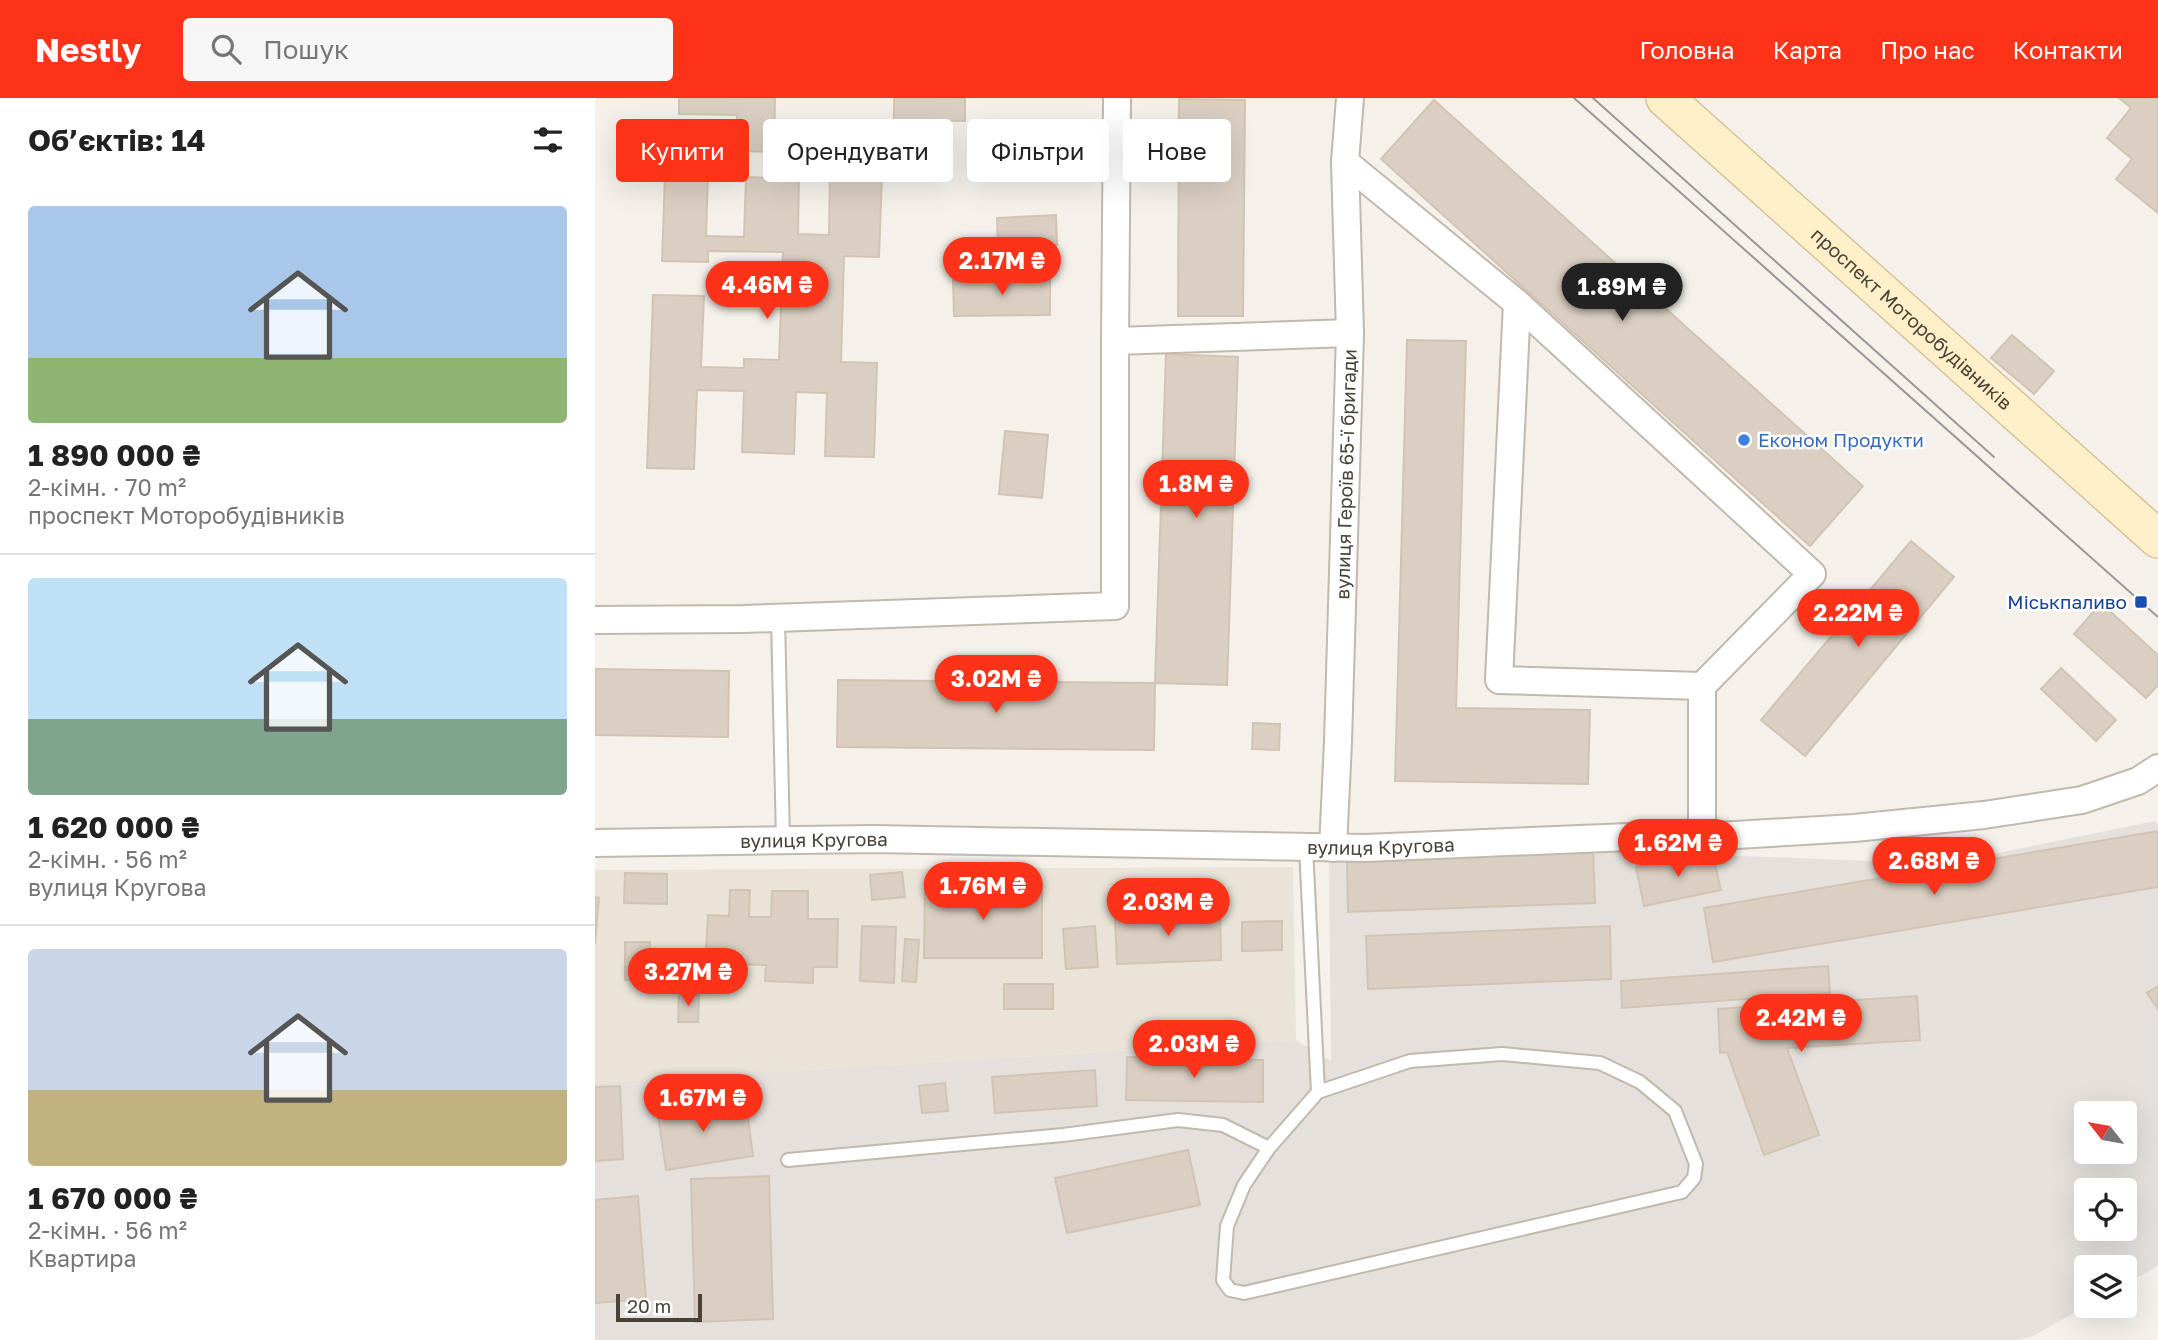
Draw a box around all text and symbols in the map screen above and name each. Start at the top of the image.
search box [183,18,673,81]
text: Nestly [35,30,141,69]
icon: search [207,30,245,68]
text: Пошук [263,34,349,65]
text: Головна [1639,35,1735,64]
text: Карта [1773,35,1842,64]
text: Про нас [1880,35,1975,64]
text: Контакти [2013,35,2123,64]
chip: Купити [616,119,749,182]
chip: Орендувати [763,119,953,182]
chip: Фільтри [967,119,1109,182]
chip: Нове [1123,119,1231,182]
icon: filters [529,121,567,159]
text: Об’єктів: 14 [28,122,205,158]
street label: проспект Моторобудівників [1807,222,2017,414]
pin: 2.17M ₴ [937,238,1067,297]
text: 2.17M ₴ [959,246,1045,274]
icon: home [235,252,361,378]
pin: 4.46M ₴ [702,262,832,321]
pin: 1.89M ₴ [1557,264,1687,323]
text: 4.46M ₴ [722,270,812,298]
text: 1.89M ₴ [1578,272,1666,300]
street label: вулиця Героїв 65-ї бригади [1330,349,1361,600]
place label: Економ Продукти [1758,428,1924,451]
marker: Економ Продукти [1736,432,1752,448]
text: 1 890 000 ₴ [28,437,201,473]
pin: 1.8M ₴ [1139,460,1253,520]
text: 1.8M ₴ [1159,469,1233,497]
text: 2-кімн. · 70 m² [28,473,186,501]
text: проспект Моторобудівників [28,501,345,529]
pin: 2.22M ₴ [1793,589,1923,649]
place label: Міськпаливо [2007,590,2127,613]
marker: Міськпаливо [2133,594,2149,610]
text: 2.22M ₴ [1813,598,1903,626]
icon: home [235,624,361,750]
pin: 3.02M ₴ [931,656,1061,715]
text: 3.02M ₴ [951,664,1041,692]
text: 1 620 000 ₴ [28,809,200,845]
pin: 1.62M ₴ [1613,820,1743,879]
street label: вулиця Кругова [740,827,888,852]
text: 1.62M ₴ [1634,828,1722,856]
street label: вулиця Кругова [1307,832,1455,859]
pin: 2.68M ₴ [1869,838,1999,897]
text: 2-кімн. · 56 m² [28,845,187,873]
text: 2.68M ₴ [1889,846,1979,874]
pin: 1.76M ₴ [918,862,1048,922]
text: 1.76M ₴ [940,871,1026,899]
text: вулиця Кругова [28,873,207,901]
pin: 2.03M ₴ [1103,878,1233,938]
text: 2.03M ₴ [1123,887,1213,915]
pin: 3.27M ₴ [623,948,753,1008]
text: 3.27M ₴ [644,957,732,985]
icon: home [235,995,361,1121]
pin: 2.42M ₴ [1736,995,1866,1054]
text: 2.42M ₴ [1756,1003,1846,1031]
pin: 2.03M ₴ [1129,1020,1259,1080]
text: 2.03M ₴ [1149,1029,1239,1057]
pin: 1.67M ₴ [638,1074,768,1134]
text: 1.67M ₴ [660,1083,746,1111]
north arrow [2074,1101,2137,1164]
map controls [2074,1101,2137,1318]
button: locate [2074,1178,2137,1241]
text: 1 670 000 ₴ [28,1180,198,1216]
text: 2-кімн. · 56 m² [28,1216,187,1244]
text: Квартира [28,1244,136,1272]
button: layers [2074,1255,2137,1318]
scale bar [616,1291,702,1323]
text: 20 m [627,1294,671,1317]

